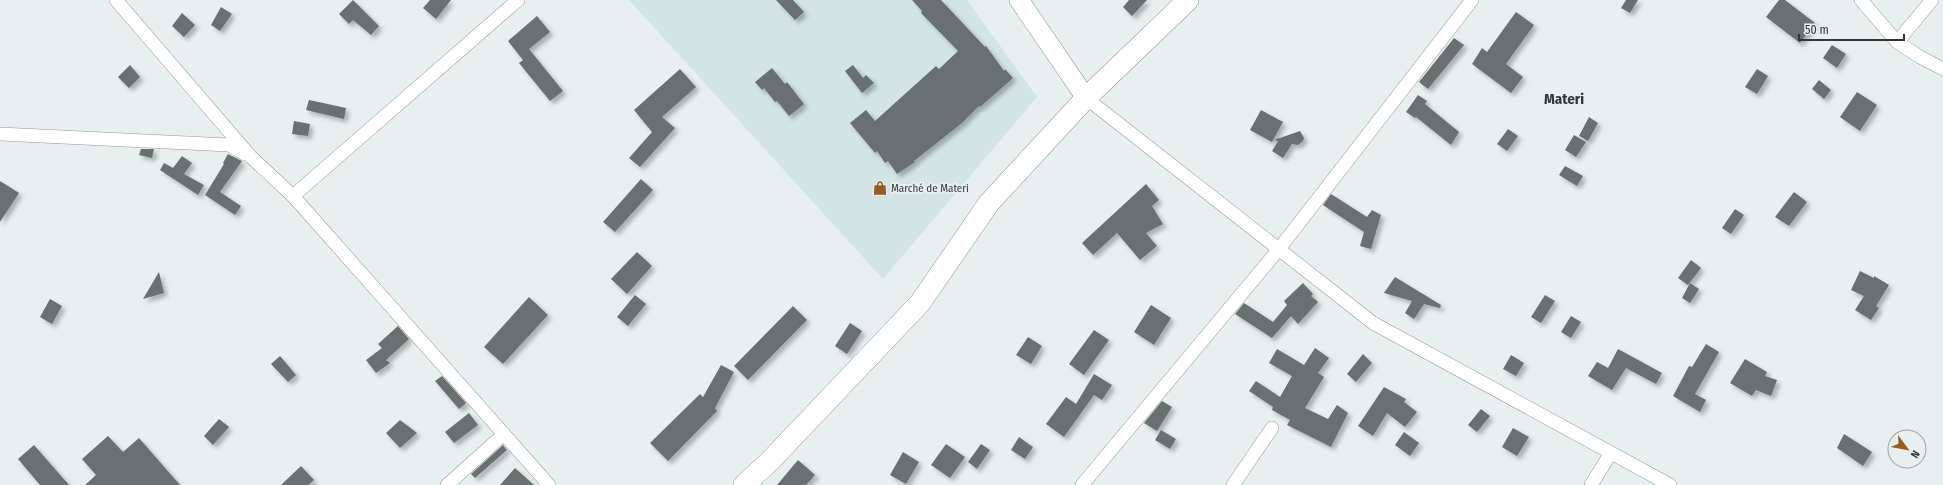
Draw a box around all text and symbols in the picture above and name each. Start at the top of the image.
scale bar [1799,16,1904,42]
text: 50 m [1805,23,1829,37]
district label: Materi [1544,90,1584,108]
shop icon: Marché de Materi [872,180,888,196]
place label: Marché de Materi [891,182,969,195]
north arrow [1887,429,1927,469]
text: N [1908,448,1922,460]

